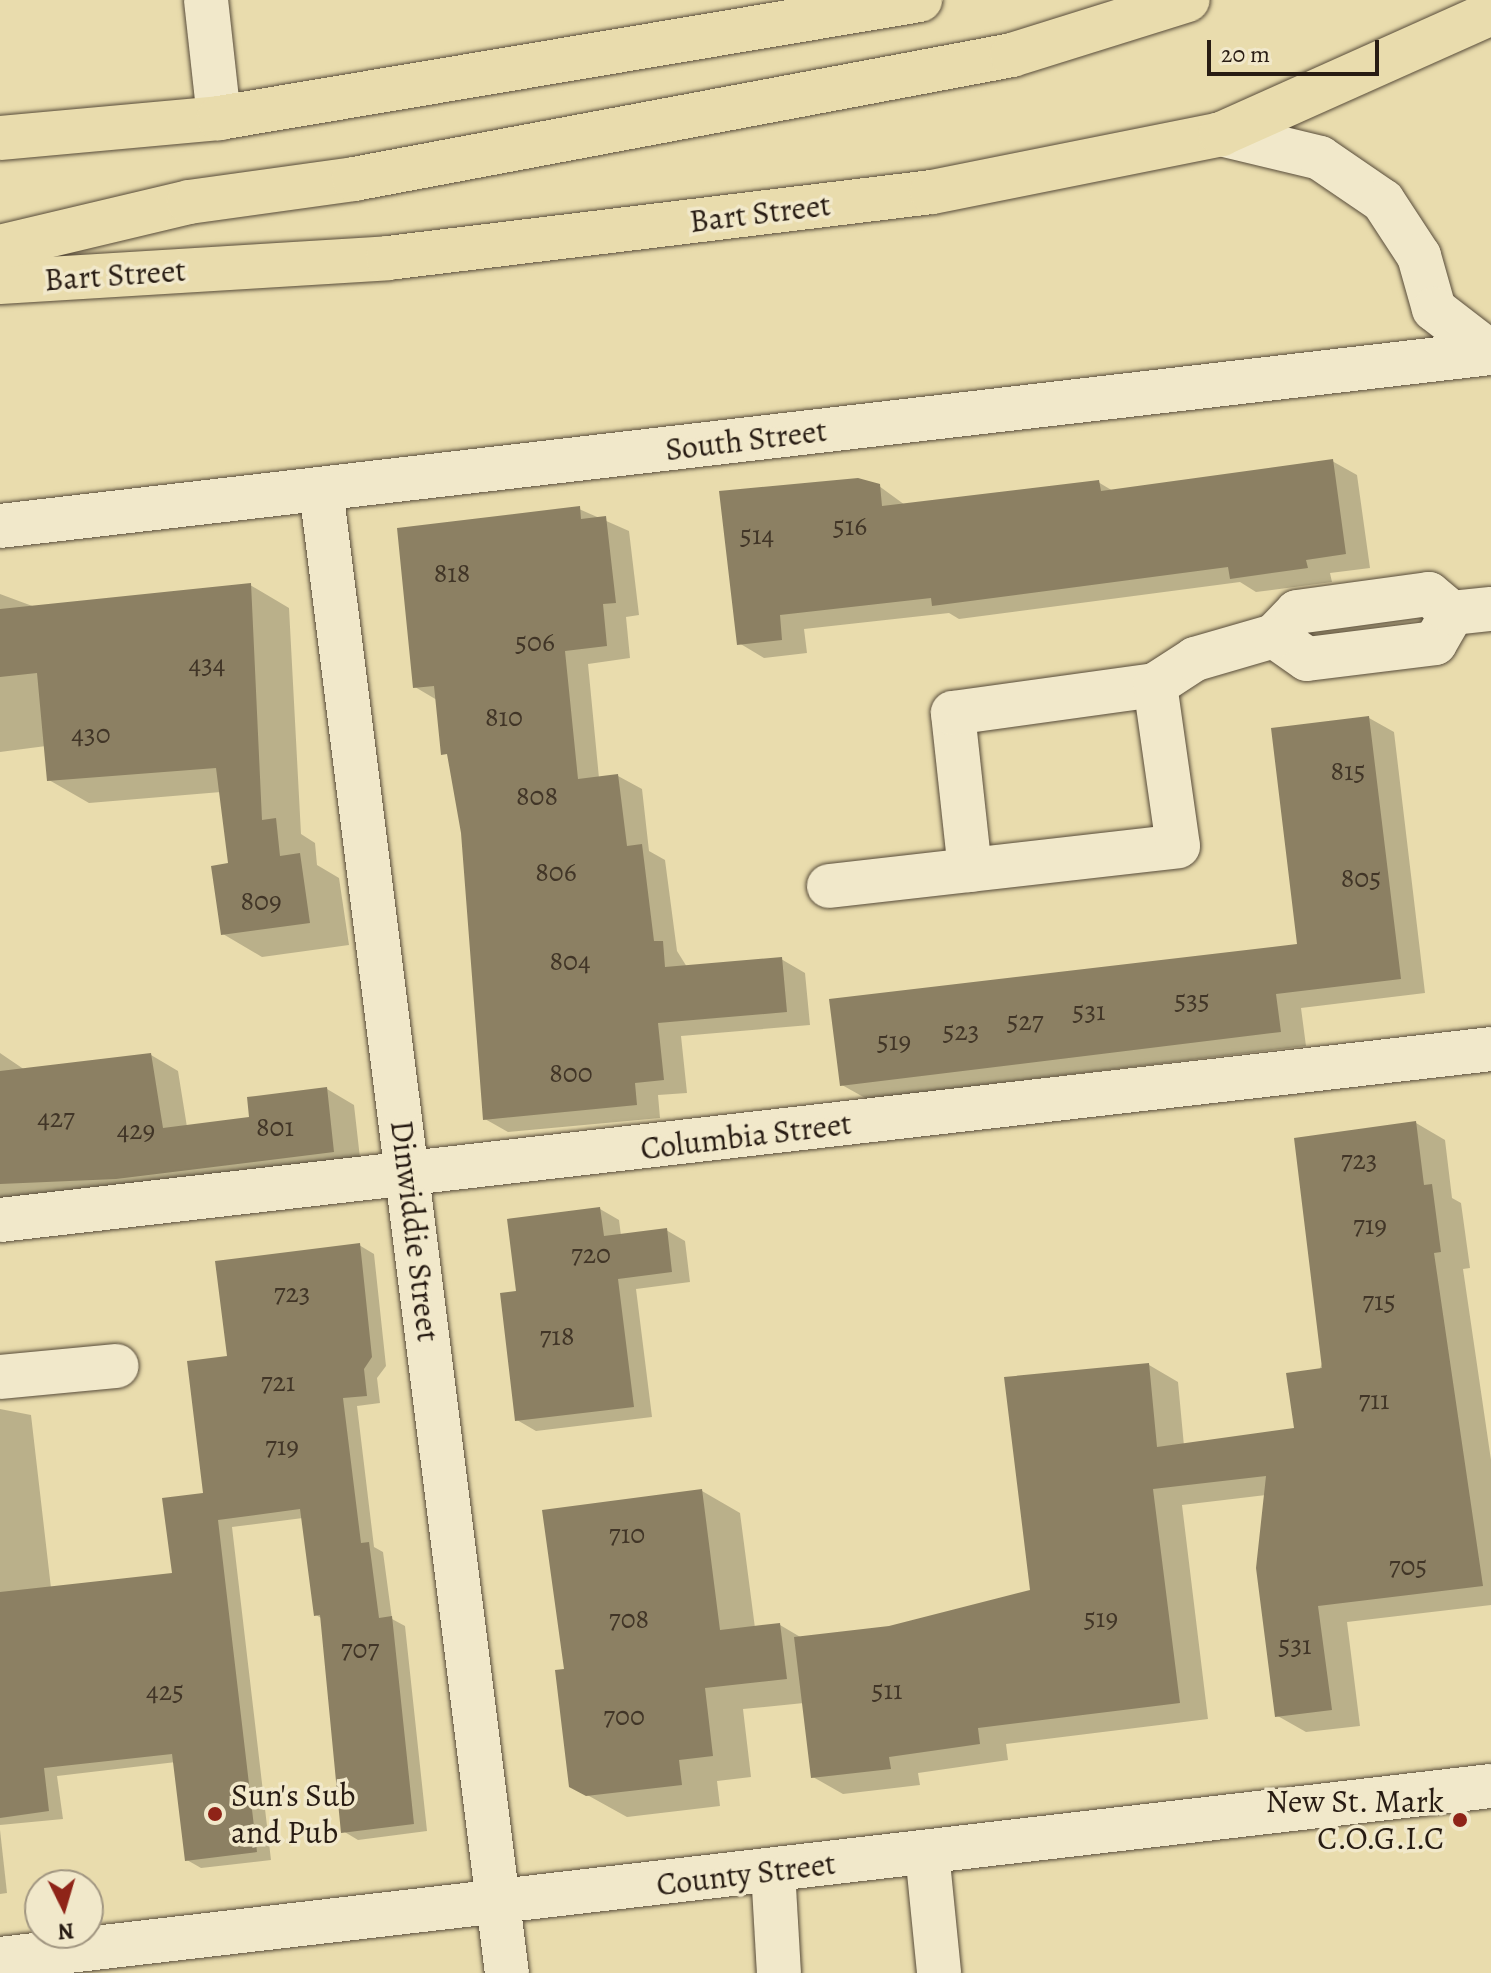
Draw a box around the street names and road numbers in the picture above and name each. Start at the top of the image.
street label: Bart Street [687,185,833,241]
street label: Bart Street [43,251,187,299]
street label: South Street [663,411,829,469]
street label: Columbia Street [638,1104,854,1168]
street label: Dinwiddie Street [382,1118,448,1344]
street label: County Street [654,1844,838,1904]

